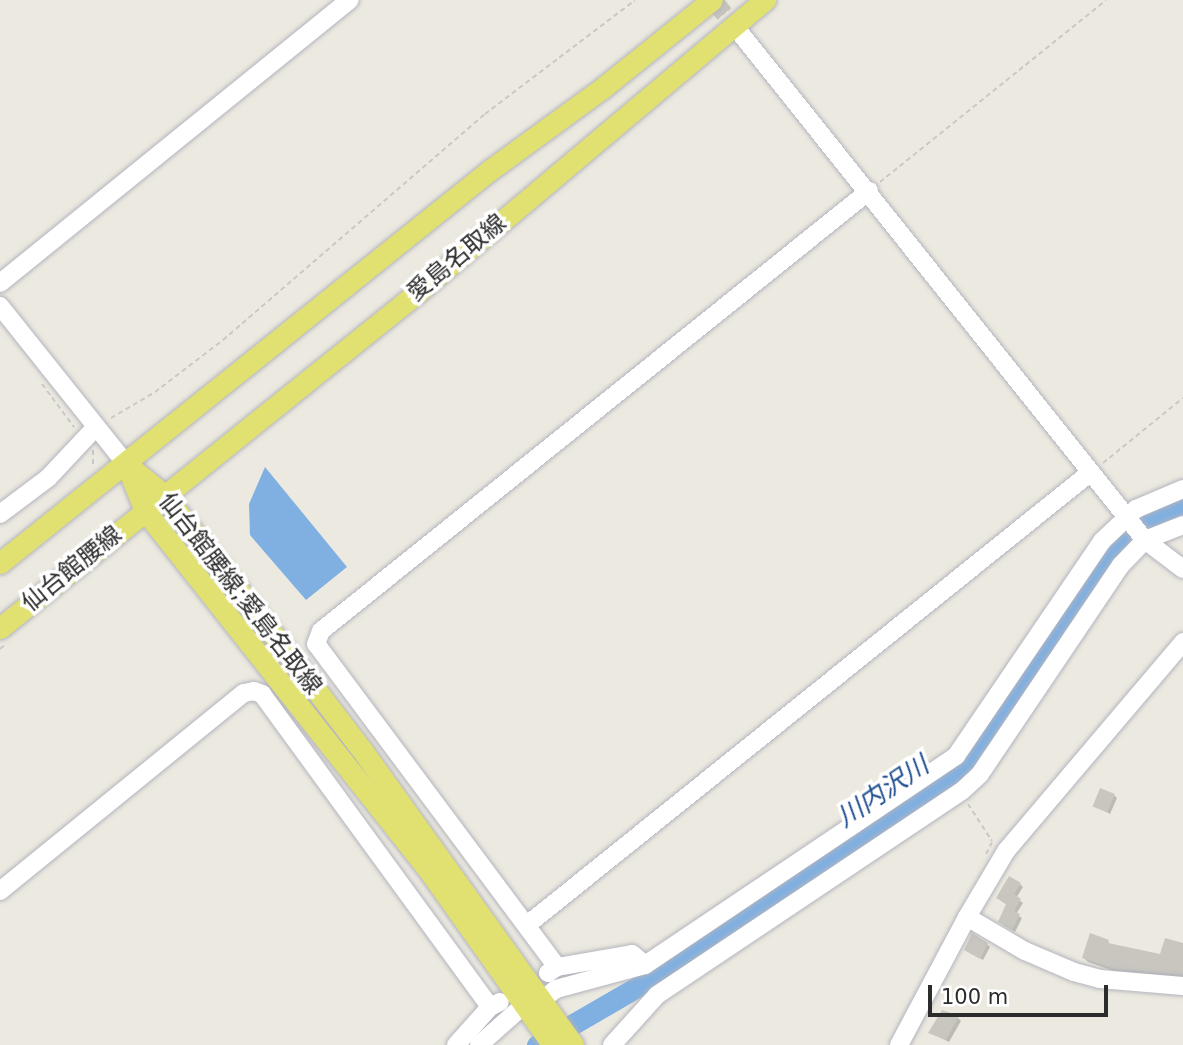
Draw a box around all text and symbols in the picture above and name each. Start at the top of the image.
street label: 愛島名取線 [402,208,512,308]
street label: 仙台館腰線;愛島名取線 [152,487,328,701]
street label: 仙台館腰線 [16,520,128,618]
water label: 川内沢川 [831,750,935,834]
scale bar [931,972,1111,1016]
text: 100 m [941,985,1008,1009]

